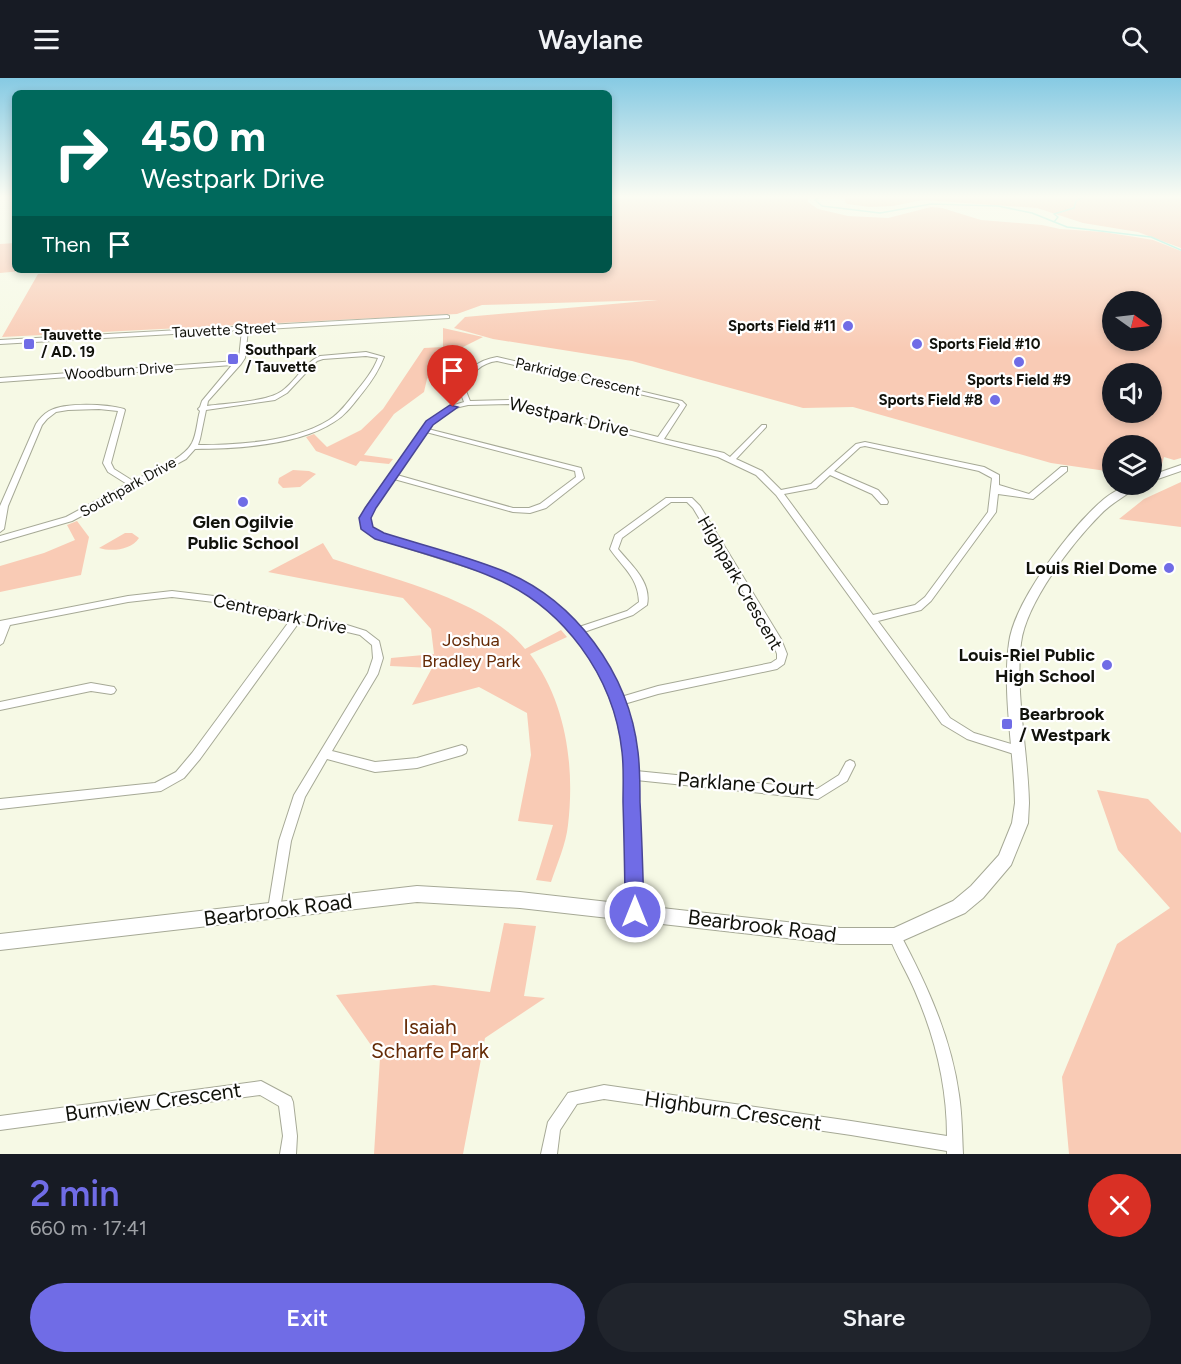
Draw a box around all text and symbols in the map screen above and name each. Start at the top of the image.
icon: menu [30,23,63,56]
text: Waylane [538,23,643,56]
icon: search [1118,23,1151,56]
text: 450 m [141,111,266,162]
icon: right [42,114,120,192]
text: Westpark Drive [141,162,324,195]
icon: arrive [103,228,136,261]
text: Then [42,231,91,258]
north arrow [1102,291,1162,351]
map controls [1102,291,1162,495]
place label: Sports Field #11 [728,317,836,335]
street label: Tauvette Street [171,318,277,342]
marker: Sports Field #11 [841,319,855,333]
place label: Tauvette / AD. 19 [41,326,103,361]
place label: Sports Field #10 [929,335,1041,353]
marker: Tauvette / AD. 19 [22,337,36,351]
marker: Sports Field #10 [910,337,924,351]
place label: Southpark / Tauvette [245,341,317,376]
pin [427,345,478,407]
marker: Southpark / Tauvette [226,352,240,366]
icon: arrive [436,354,469,387]
street label: Parkridge Crescent [514,354,643,400]
marker: Sports Field #9 [1012,355,1026,369]
street label: Woodburn Drive [64,358,174,384]
button: sound [1102,363,1162,423]
place label: Sports Field #9 [967,371,1071,389]
place label: Sports Field #8 [879,391,983,409]
street label: Westpark Drive [507,393,631,442]
marker: Sports Field #8 [988,393,1002,407]
button: layers [1102,435,1162,495]
street label: Southpark Drive [77,453,179,521]
marker: Glen Ogilvie Public School [236,495,250,509]
place label: Glen Ogilvie Public School [187,511,299,554]
street label: Highpark Crescent [693,512,787,654]
place label: Louis Riel Dome [1026,557,1157,579]
marker: Louis Riel Dome [1162,561,1176,575]
street label: Centrepark Drive [211,589,349,639]
park label: Joshua Bradley Park [422,629,521,672]
place label: Louis-Riel Public High School [958,644,1095,687]
marker: Louis-Riel Public High School [1100,658,1114,672]
place label: Bearbrook / Westpark [1019,703,1111,746]
marker: Bearbrook / Westpark [1000,717,1014,731]
street label: Parklane Court [676,766,816,801]
position arrow [603,880,667,944]
street label: Bearbrook Road [202,888,354,931]
street label: Bearbrook Road [686,904,838,947]
park label: Isaiah Scharfe Park [371,1014,490,1063]
street label: Burnview Crescent [63,1077,243,1126]
street label: Highburn Crescent [643,1086,823,1135]
text: 2 min [30,1172,120,1215]
button: close [1088,1174,1151,1237]
text: 660 m · 17:41 [30,1216,147,1240]
button: Exit [30,1283,585,1352]
button: Share [597,1283,1151,1352]

